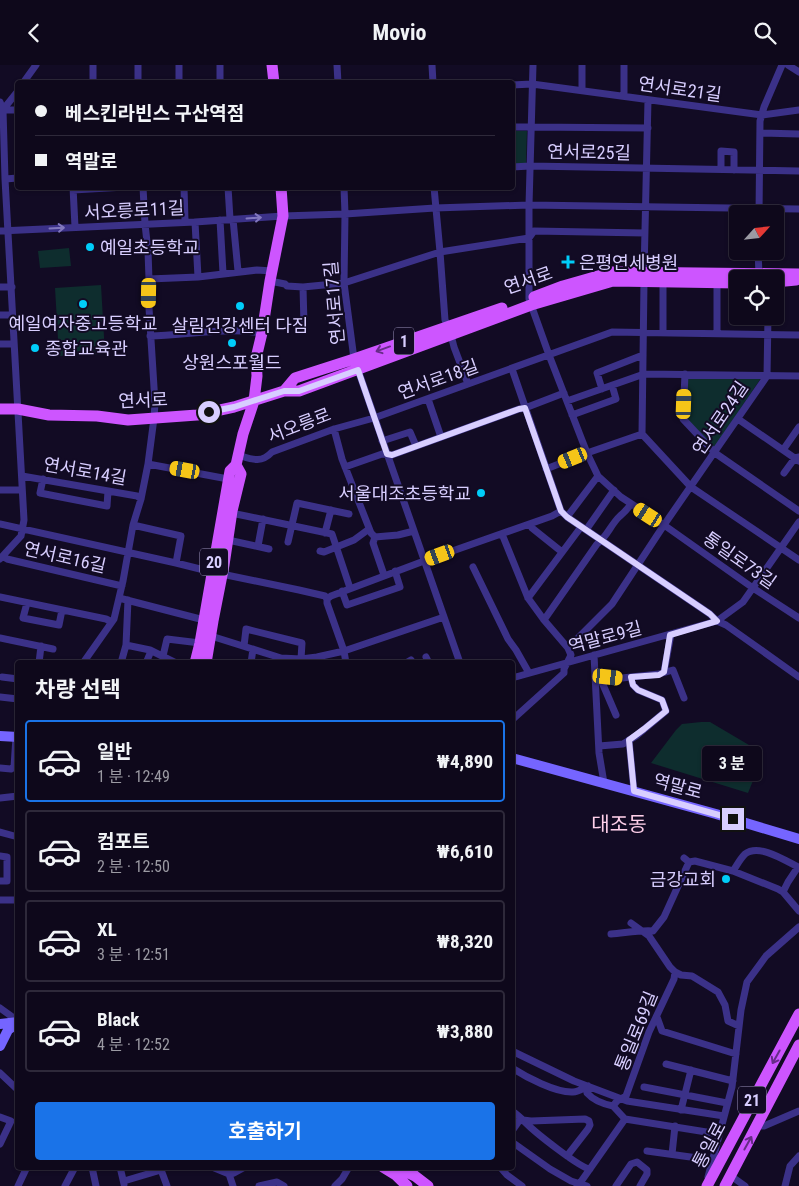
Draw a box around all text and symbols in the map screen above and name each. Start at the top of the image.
icon: back [20,19,48,47]
icon: search [751,19,779,47]
text: Movio [373,20,426,45]
street label: 연서로21길 [637,73,723,105]
text: 베스킨라빈스 구산역점 [65,102,244,125]
street label: 연서로25길 [547,141,631,163]
text: 역말로 [65,150,117,173]
street label: 서오릉로11길 [83,197,185,223]
north arrow [729,205,784,260]
map controls [729,205,784,325]
one-way arrow [246,214,262,223]
one-way arrow [49,224,65,233]
place label: 예일초등학교 [100,237,199,258]
marker: 예일초등학교 [84,241,96,253]
place label: 은평연세병원 [579,252,678,273]
marker: 은평연세병원 [561,255,575,269]
street label: 연서로17길 [320,260,348,346]
street label: 연서로 [501,262,555,298]
button: locate [729,270,784,325]
car [141,278,156,308]
marker: 예일여자중고등학교 [77,298,89,310]
marker: 살림건강센터 다짐 [234,300,246,312]
place label: 예일여자중고등학교 [8,313,158,334]
place label: 살림건강센터 다짐 [172,315,308,336]
road number: 1 [394,327,414,355]
marker: 상원스포월드 [226,337,238,349]
place label: 종합교육관 [45,338,128,359]
marker: 종합교육관 [29,342,41,354]
one-way arrow [376,345,392,354]
place label: 상원스포월드 [182,352,282,373]
street label: 연서로18길 [395,355,481,403]
street label: 연서로24길 [688,377,752,459]
street label: 연서로 [118,389,168,411]
car [675,389,692,419]
route start [198,401,220,423]
street label: 서오릉로 [264,403,334,447]
car [556,445,589,471]
street label: 연서로14길 [42,453,128,489]
car [168,460,201,480]
place label: 서울대조초등학교 [339,483,471,504]
marker: 서울대조초등학교 [475,487,487,499]
car [631,501,664,529]
street label: 통일로73길 [700,527,780,593]
street label: 연서로16길 [22,537,108,577]
car [423,543,456,567]
road number: 20 [200,549,228,576]
street label: 역말로9길 [566,617,644,657]
car [592,668,623,686]
text: 차량 선택 [35,677,121,702]
icon: car [37,739,82,784]
text: 일반 [97,740,132,763]
callout: 3 분 [703,747,763,781]
text: ₩4,890 [437,750,493,773]
text: 3 분 [719,754,745,773]
text: 1 분 · 12:49 [97,767,170,786]
street label: 역말로 [651,769,705,803]
route end [722,808,744,830]
district label: 대조동 [591,812,647,836]
icon: car [37,829,82,874]
text: 컴포트 [97,830,149,853]
text: ₩6,610 [437,840,493,863]
text: 2 분 · 12:50 [97,857,170,876]
place label: 금강교회 [650,869,716,890]
marker: 금강교회 [720,873,732,885]
text: XL [97,918,117,941]
icon: car [37,919,82,964]
text: ₩8,320 [437,930,493,953]
text: 3 분 · 12:51 [97,945,170,964]
street label: 통일로69길 [611,988,661,1074]
text: Black [97,1008,139,1031]
icon: car [37,1009,82,1054]
text: ₩3,880 [437,1020,493,1043]
text: 4 분 · 12:52 [97,1035,170,1054]
one-way arrow [770,1049,780,1064]
road number: 21 [738,1087,766,1113]
button: 호출하기 [35,1102,495,1160]
street label: 통일로 [688,1118,730,1172]
one-way arrow [744,1136,753,1151]

